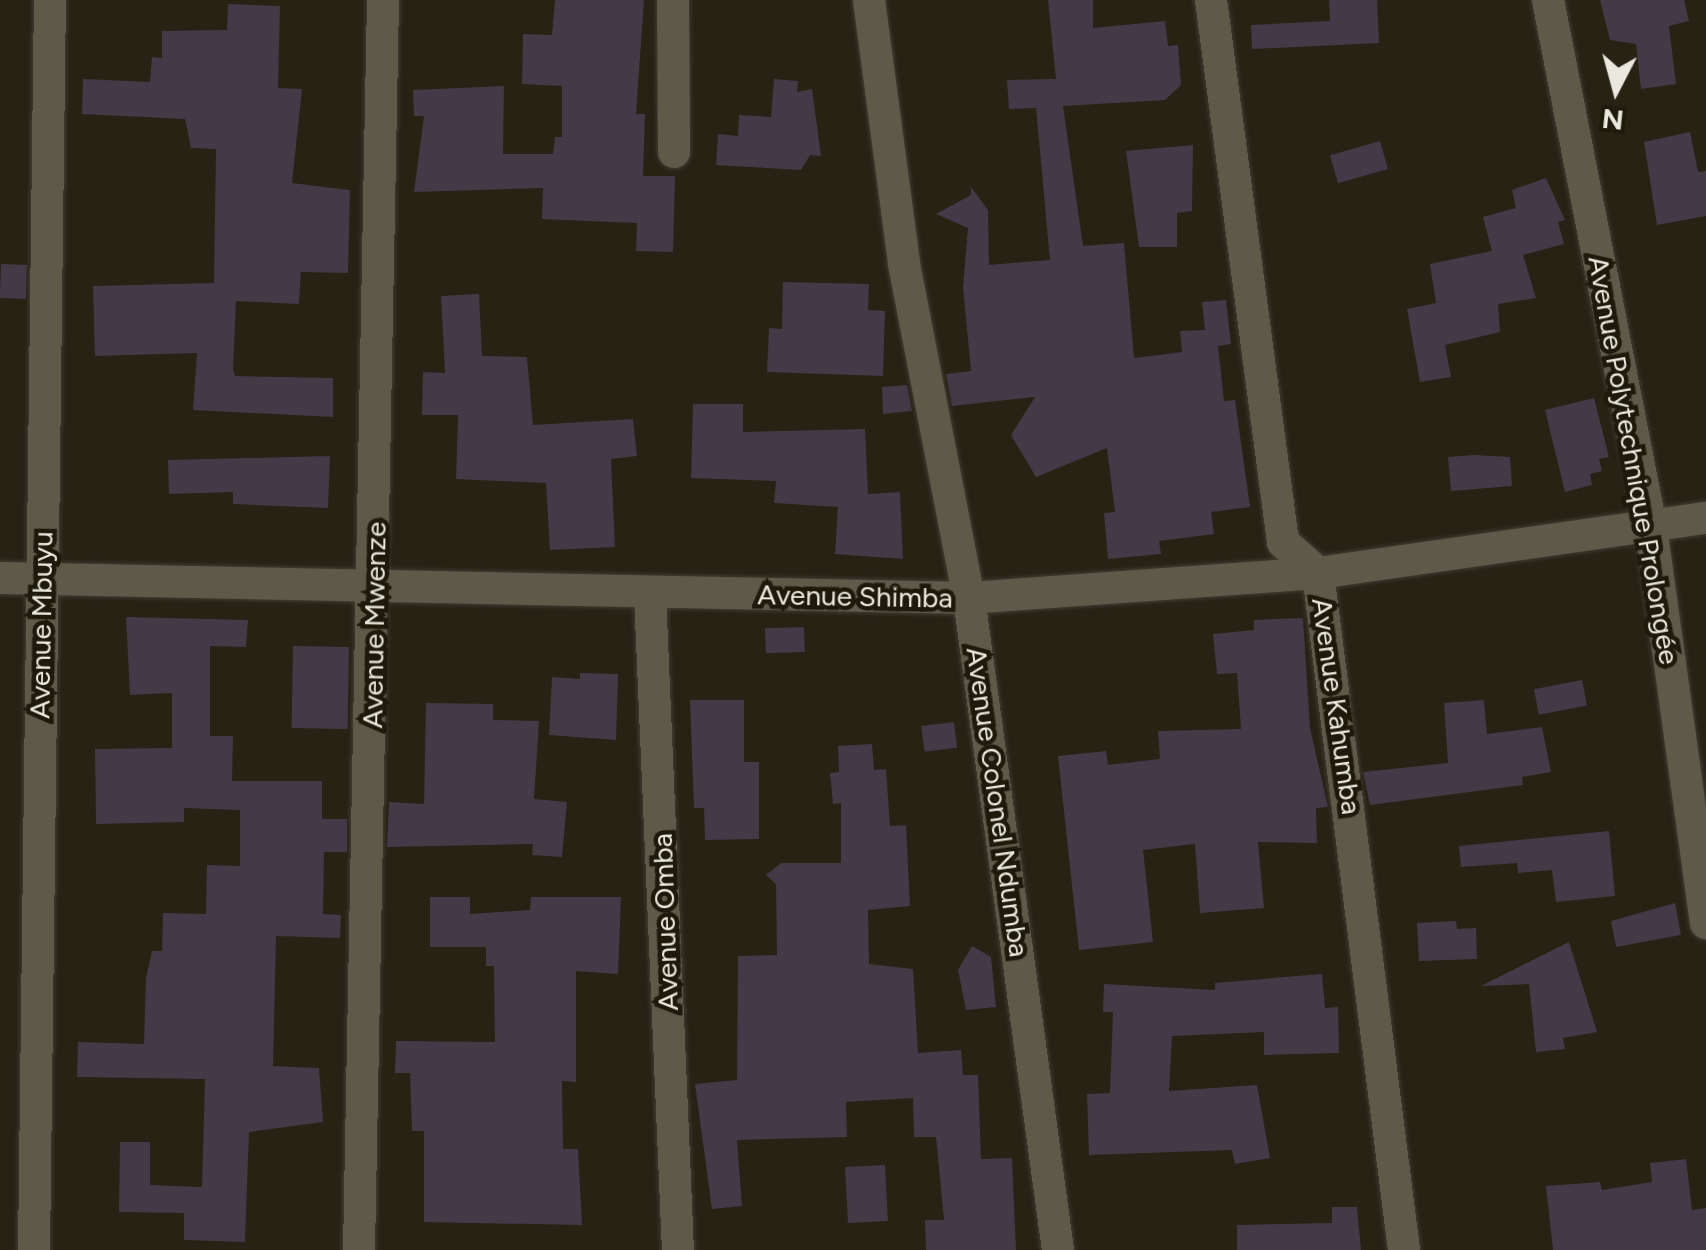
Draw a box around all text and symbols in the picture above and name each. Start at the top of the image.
north arrow [1566,40,1666,140]
text: N [1600,102,1625,138]
street label: Avenue Polytechnique Prolongée [1581,253,1687,667]
street label: Avenue Mwenze [355,521,393,729]
street label: Avenue Mbuyu [23,531,59,719]
street label: Avenue Shimba [757,577,953,615]
street label: Avenue Kahumba [1305,595,1369,817]
street label: Avenue Colonel Ndumba [960,645,1036,959]
street label: Avenue Omba [645,833,685,1011]

